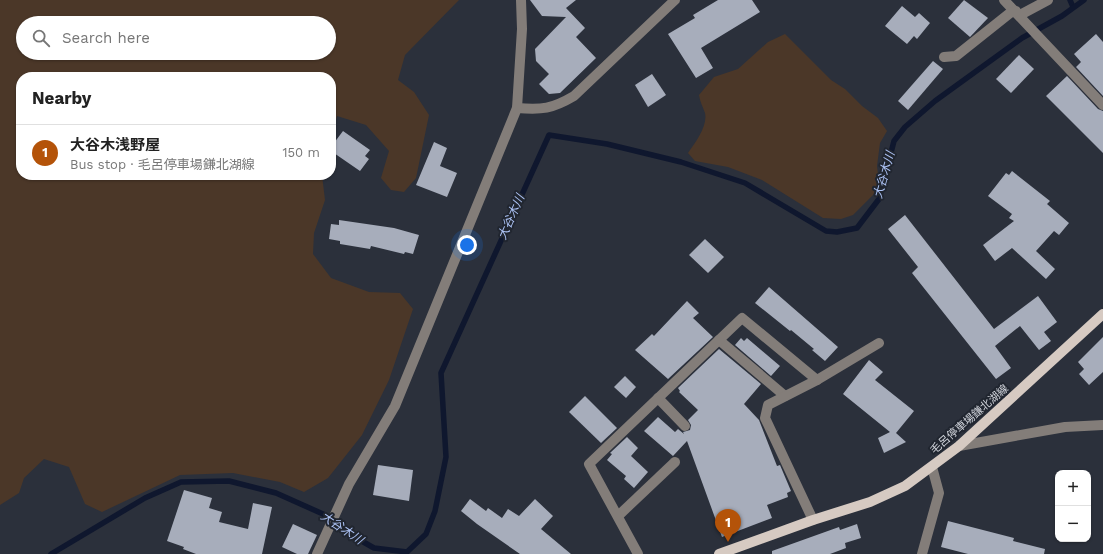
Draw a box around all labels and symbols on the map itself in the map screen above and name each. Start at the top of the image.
water label: 大谷木川 [871,148,898,200]
water label: 大谷木川 [495,190,528,242]
your location [457,235,477,255]
street label: 毛呂停車場鎌北湖線 [928,382,1011,457]
water label: 大谷木川 [318,509,367,548]
pin: 1 [715,509,741,542]

